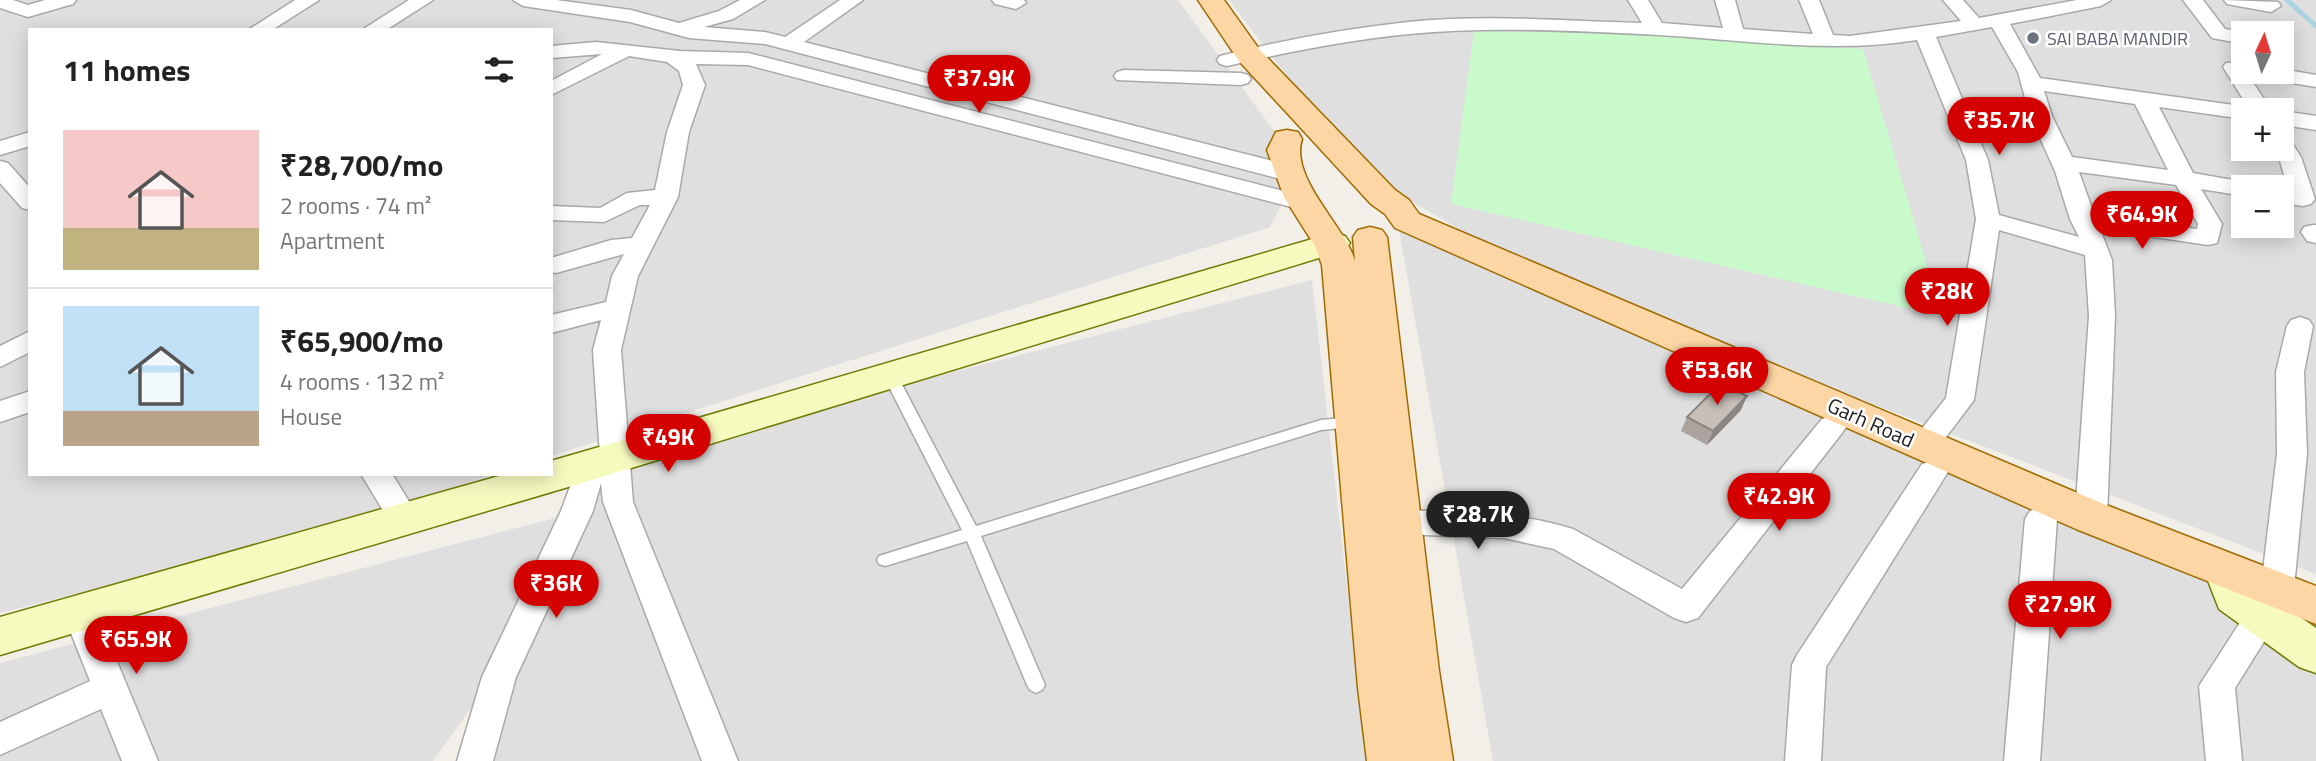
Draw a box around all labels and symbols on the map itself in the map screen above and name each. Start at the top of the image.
north arrow [2231,21,2294,84]
place label: SAI BABA MANDIR [2047,25,2188,52]
marker: SAI BABA MANDIR [2025,30,2041,46]
pin: ₹37.9K [922,55,1036,115]
pin: ₹35.7K [1942,97,2056,157]
pin: ₹64.9K [2085,191,2199,251]
pin: ₹28K [1906,268,1988,328]
pin: ₹53.6K [1660,348,1774,407]
street label: Garh Road [1822,389,1920,455]
pin: ₹49K [627,414,709,474]
pin: ₹42.9K [1722,474,1836,533]
pin: ₹28.7K [1421,491,1535,551]
pin: ₹36K [515,560,597,620]
pin: ₹27.9K [2003,582,2117,641]
pin: ₹65.9K [79,616,193,676]

